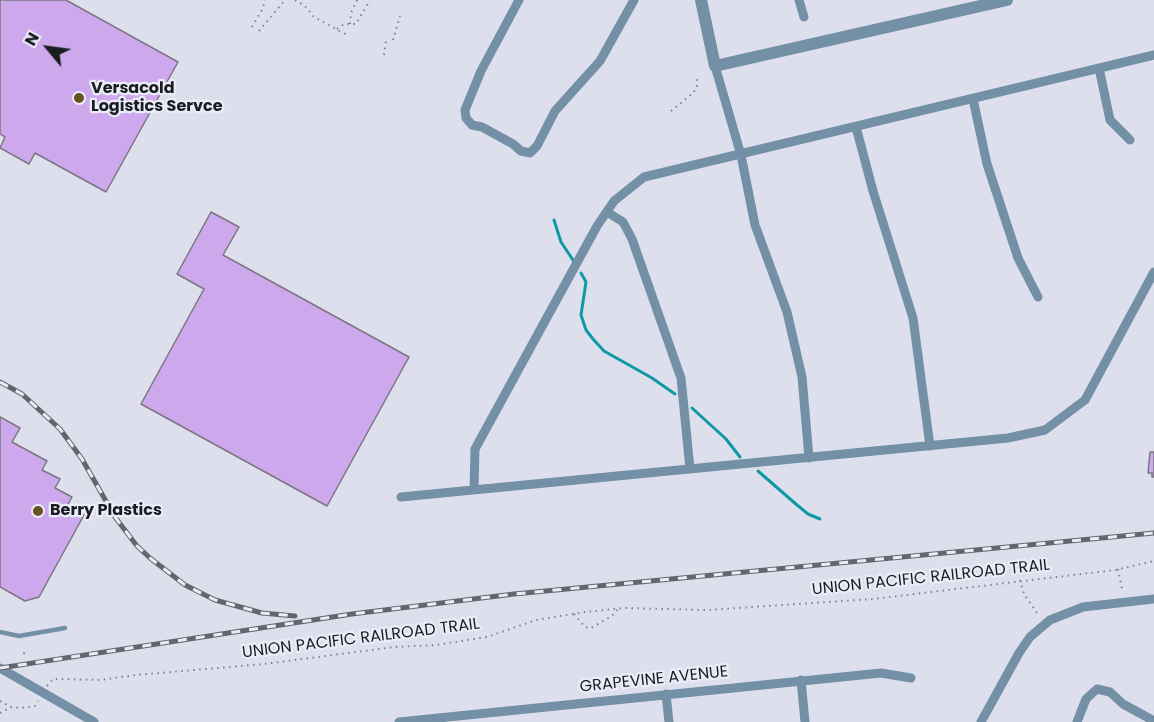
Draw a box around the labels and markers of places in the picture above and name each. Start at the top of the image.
place label: Versacold Logistics Servce [91,79,223,117]
marker: Versacold Logistics Servce [72,91,86,105]
place label: Berry Plastics [50,501,162,521]
marker: Berry Plastics [31,504,45,518]

